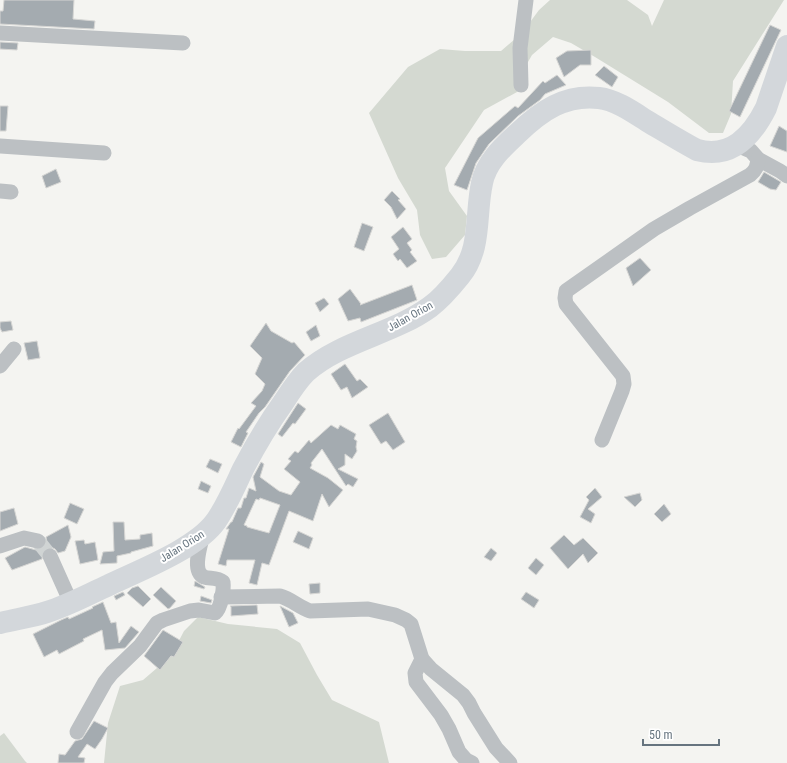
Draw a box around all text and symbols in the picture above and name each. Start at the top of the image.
street label: Jalan Orion [385,299,435,334]
street label: Jalan Orion [158,528,207,565]
scale bar [643,721,719,747]
text: 50 m [649,728,673,742]

